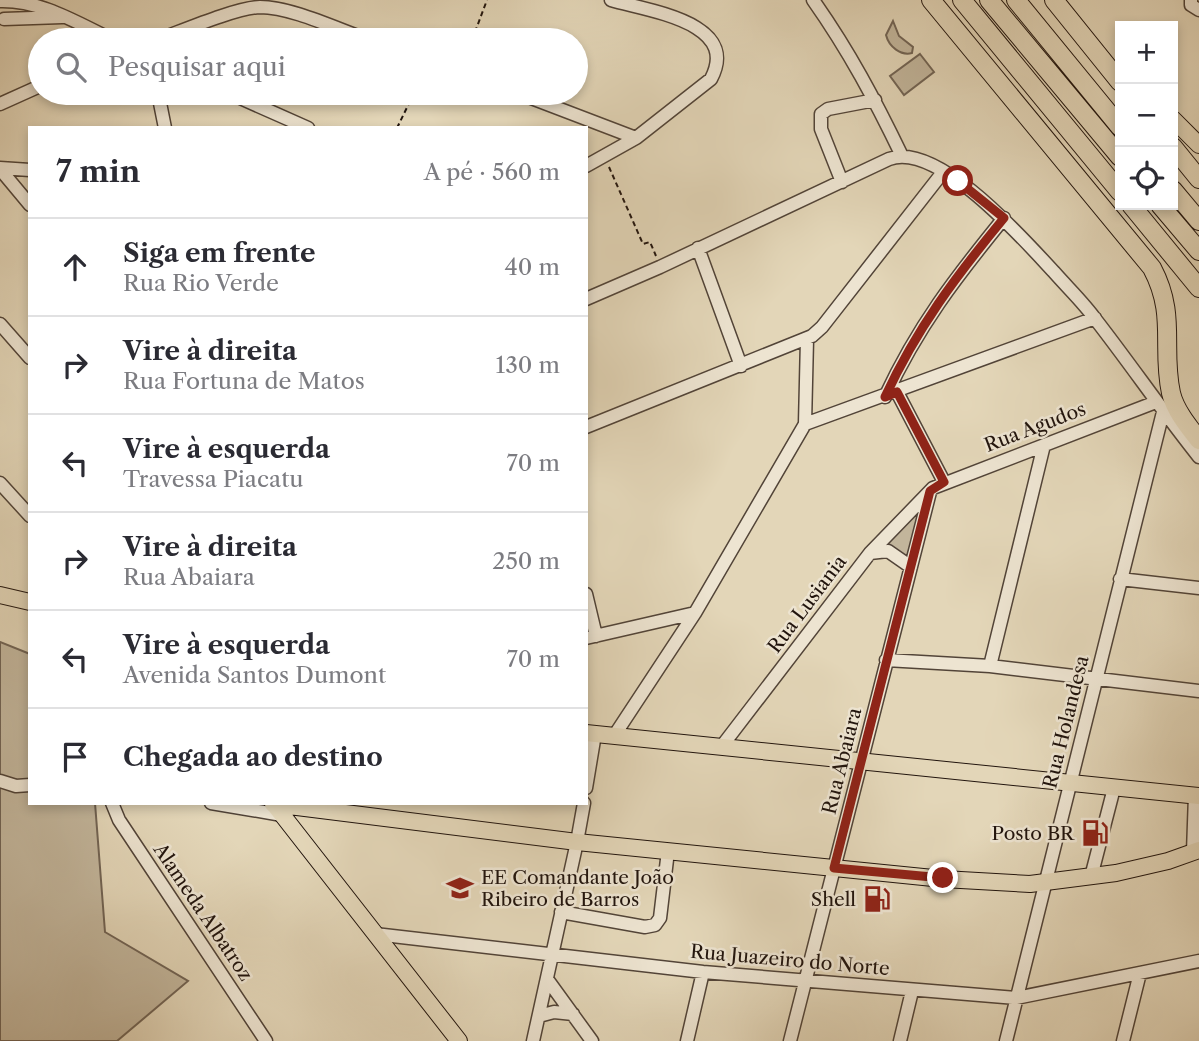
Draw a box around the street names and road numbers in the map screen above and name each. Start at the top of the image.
street label: Rua Agudos [981,397,1089,457]
street label: Rua Lusiania [763,551,851,657]
street label: Rua Holandesa [1038,653,1094,791]
street label: Rua Abaiara [818,705,866,817]
street label: Alameda Albatroz [148,838,258,985]
street label: Rua Juazeiro do Norte [689,940,891,980]

